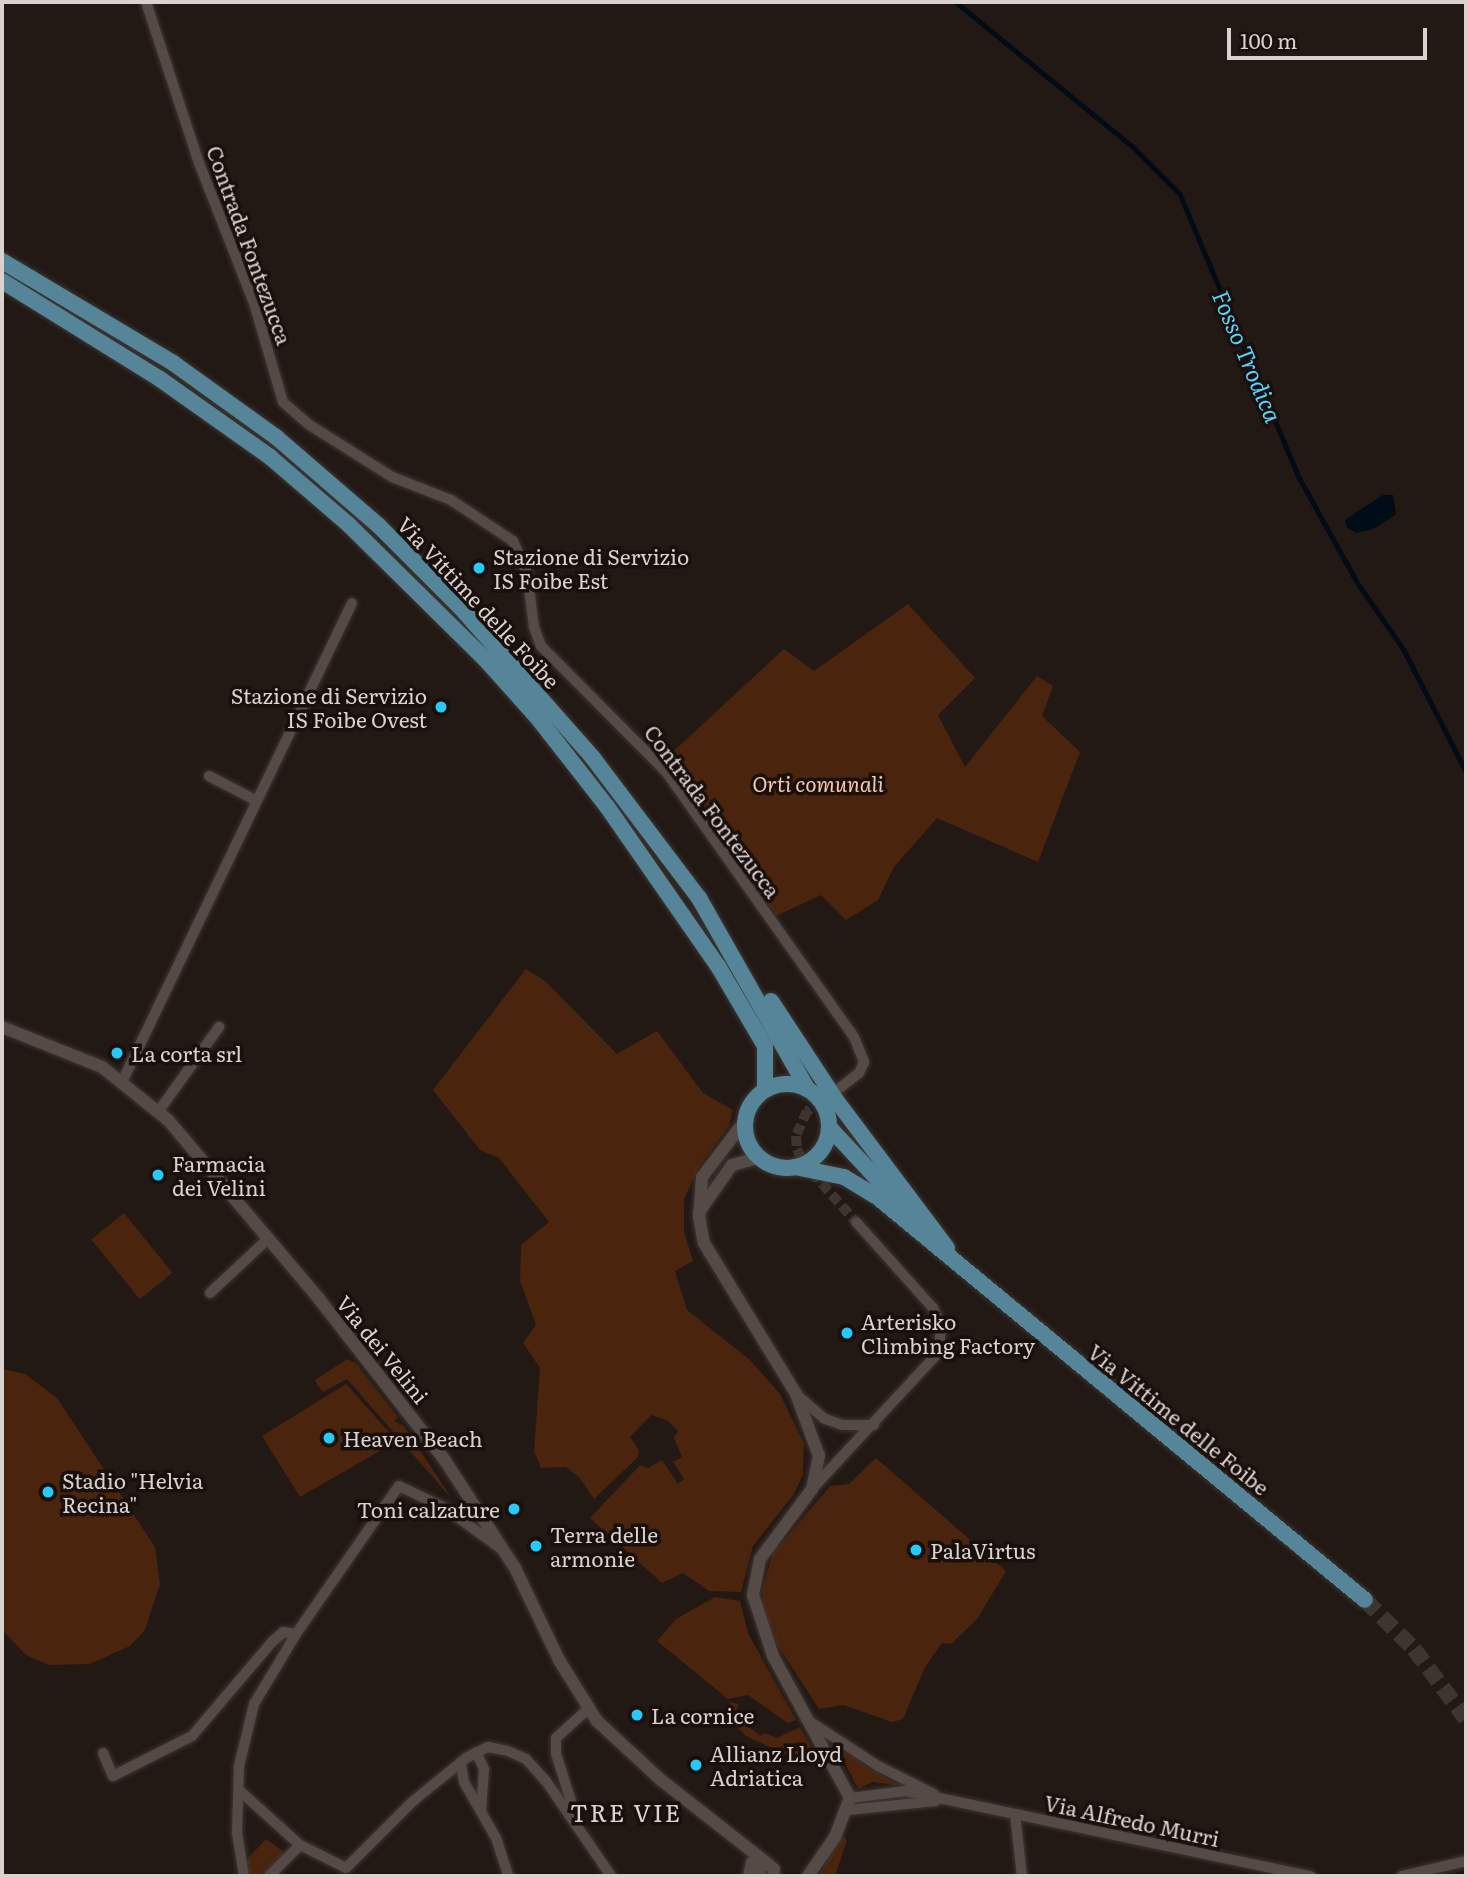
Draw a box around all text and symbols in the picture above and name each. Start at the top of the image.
scale bar [1230,14,1430,58]
text: 100 m [1240,24,1297,55]
street label: Contrada Fontezucca [202,142,298,348]
water label: Fosso Trodica [1208,286,1288,426]
street label: Via Vittime delle Foibe [393,511,565,693]
place label: Stazione di Servizio IS Foibe Est [493,543,689,593]
marker: Stazione di Servizio IS Foibe Est [471,560,487,576]
place label: Stazione di Servizio IS Foibe Ovest [231,682,427,732]
marker: Stazione di Servizio IS Foibe Ovest [433,699,449,715]
street label: Contrada Fontezucca [640,720,786,902]
park label: Orti comunali [752,770,884,796]
place label: La corta srl [131,1040,242,1066]
marker: La corta srl [109,1045,125,1061]
place label: Farmacia dei Velini [172,1150,266,1200]
marker: Farmacia dei Velini [150,1167,166,1183]
street label: Via dei Velini [332,1290,434,1408]
place label: Arterisko Climbing Factory [861,1308,1035,1358]
marker: Arterisko Climbing Factory [839,1325,855,1341]
street label: Via Vittime delle Foibe [1083,1338,1275,1500]
place label: Heaven Beach [343,1425,483,1451]
marker: Heaven Beach [321,1430,337,1446]
place label: Stadio "Helvia Recina" [62,1467,203,1517]
marker: Stadio "Helvia Recina" [40,1484,56,1500]
place label: Toni calzature [357,1496,500,1522]
marker: Toni calzature [506,1501,522,1517]
place label: Terra delle armonie [550,1521,658,1571]
place label: PalaVirtus [930,1537,1036,1563]
marker: Terra delle armonie [528,1538,544,1554]
marker: PalaVirtus [908,1542,924,1558]
place label: La cornice [651,1702,754,1728]
marker: La cornice [629,1707,645,1723]
place label: Allianz Lloyd Adriatica [710,1740,842,1790]
marker: Allianz Lloyd Adriatica [688,1757,704,1773]
street label: Via Alfredo Murri [1042,1789,1222,1851]
district label: TRE VIE [571,1798,681,1826]

